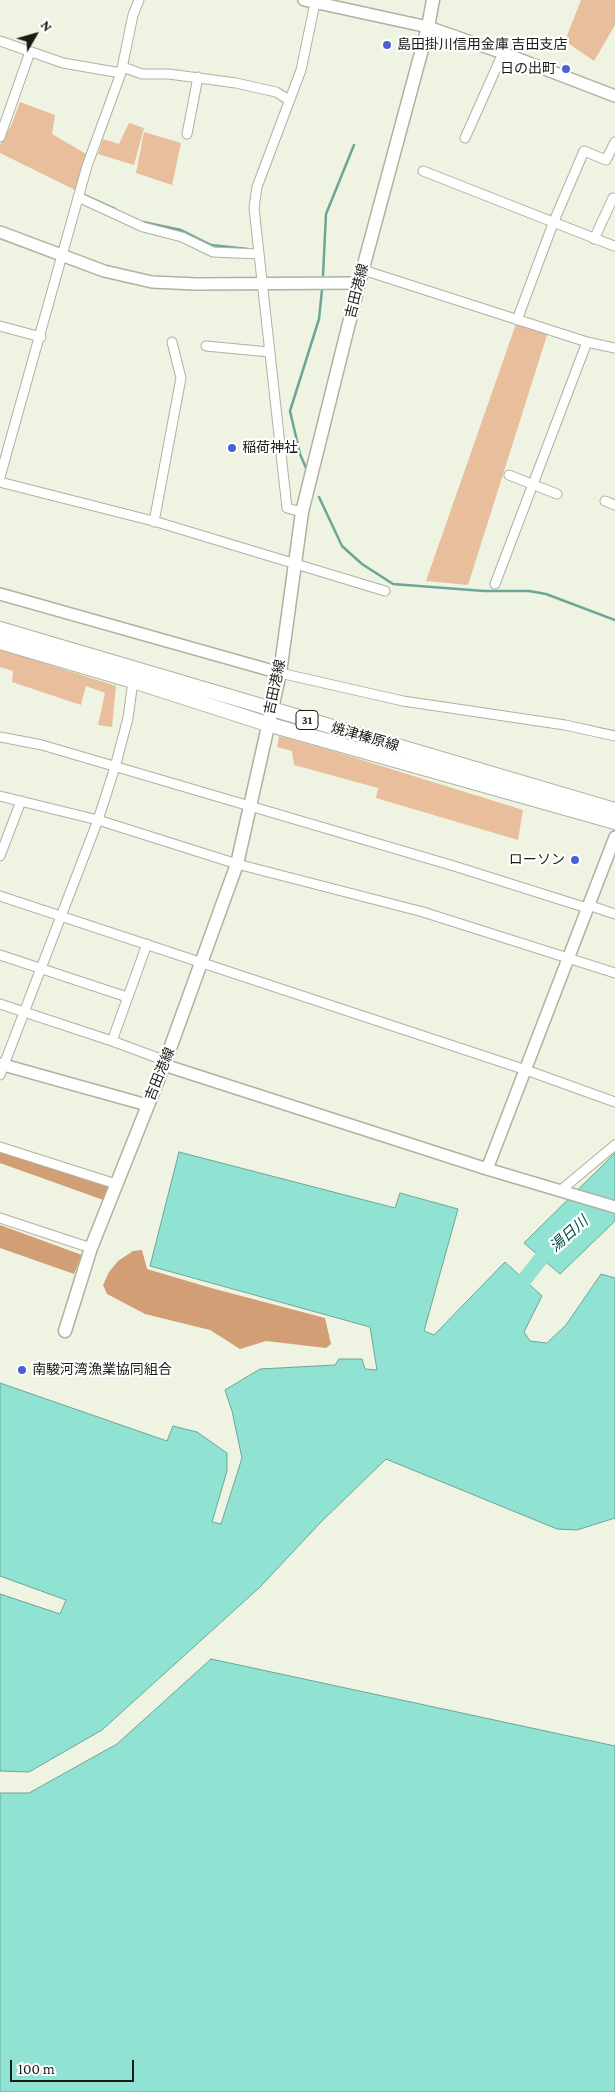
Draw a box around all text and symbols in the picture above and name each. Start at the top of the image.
north arrow [10,10,60,60]
text: N [38,17,56,34]
place label: 島田掛川信用金庫 吉田支店 [397,37,568,53]
marker: 島田掛川信用金庫 吉田支店 [381,39,393,51]
place label: 日の出町 [500,61,556,77]
marker: 日の出町 [560,63,572,75]
street label: 吉田港線 [342,262,372,320]
place label: 稲荷神社 [242,440,298,456]
marker: 稲荷神社 [226,442,238,454]
street label: 吉田港線 [261,658,289,716]
road number: 31 [296,710,318,730]
street label: 焼津榛原線 [329,719,401,755]
place label: ローソン [509,852,565,868]
marker: ローソン [569,854,581,866]
street label: 吉田港線 [142,1045,178,1103]
water label: 湯日川 [546,1212,592,1256]
place label: 南駿河湾漁業協同組合 [32,1362,172,1378]
marker: 南駿河湾漁業協同組合 [16,1364,28,1376]
scale bar [12,2050,136,2082]
text: 100 m [18,2061,55,2077]

